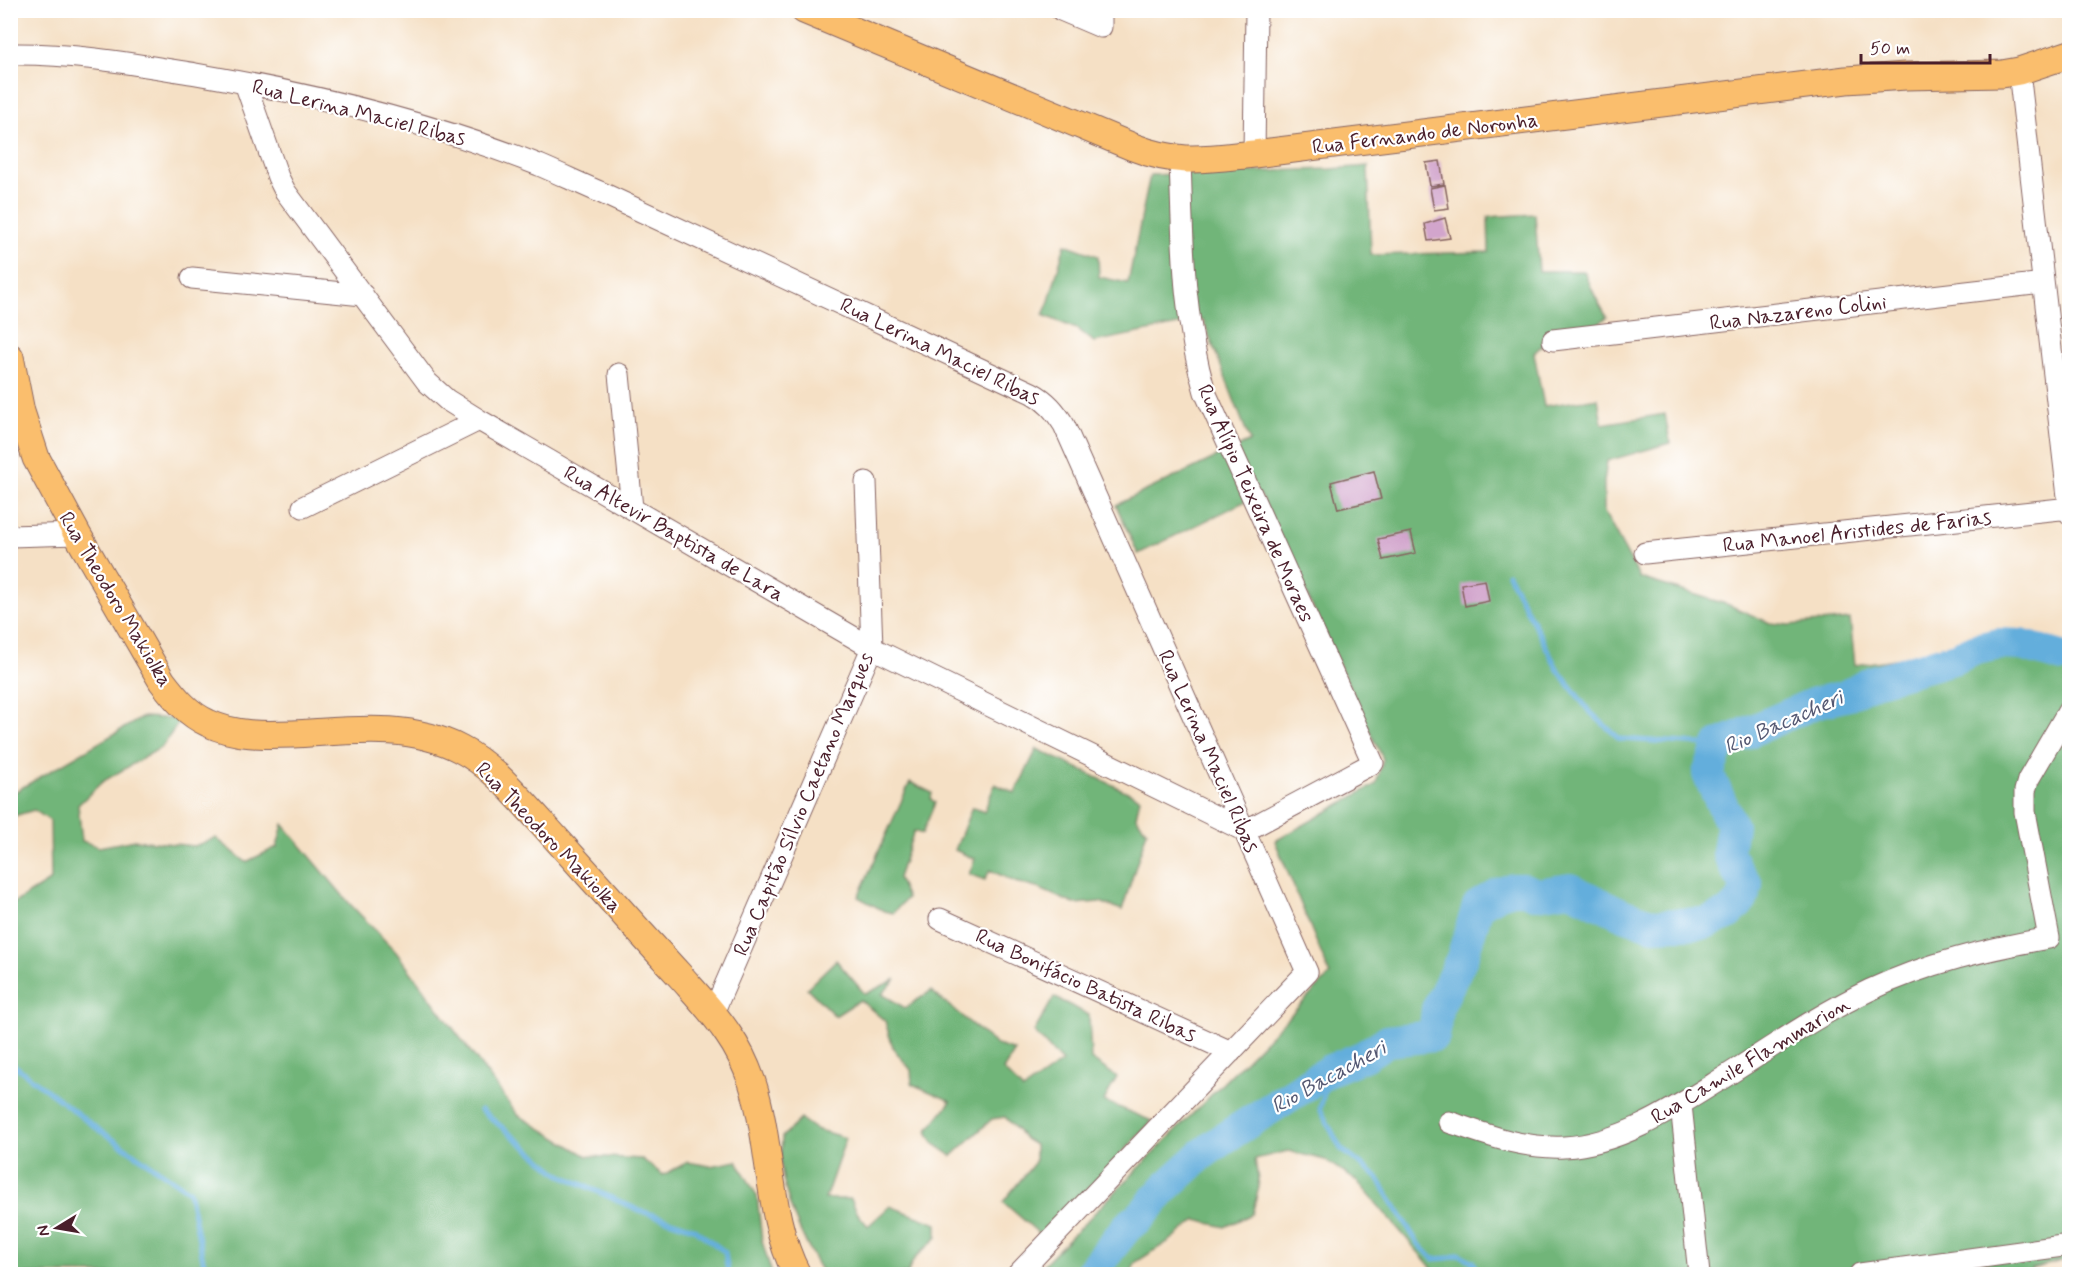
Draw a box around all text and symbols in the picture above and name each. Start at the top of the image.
scale bar [1861,27,1990,65]
text: 50 m [1870,37,1910,61]
street label: Rua Lerina Maciel Ribas [249,73,468,153]
street label: Rua Fernando de Noronha [1311,106,1540,162]
street label: Rua Nazareno Colini [1708,288,1889,338]
street label: Rua Lerina Maciel Ribas [835,291,1044,412]
street label: Rua Alípio Teixeira de Moraes [1190,380,1320,627]
street label: Rua Altevir Baptista de Lara [558,459,789,609]
street label: Rua Manoel Aristides de Farias [1721,504,1993,560]
street label: Rua Theodoro Makiolka [52,507,179,692]
street label: Rua Lerina Maciel Ribas [1151,646,1265,857]
street label: Rua Capitão Sílvio Caetano Marques [727,648,881,960]
water label: Rio Bacacheri [1720,683,1849,762]
street label: Rua Theodoro Makiolka [469,756,628,919]
street label: Rua Bonifácio Batista Ribas [971,922,1201,1049]
street label: Rua Camile Flammarion [1646,990,1856,1131]
water label: Rio Bacacheri [1266,1034,1393,1121]
north arrow [27,1198,87,1258]
text: N [32,1223,55,1238]

